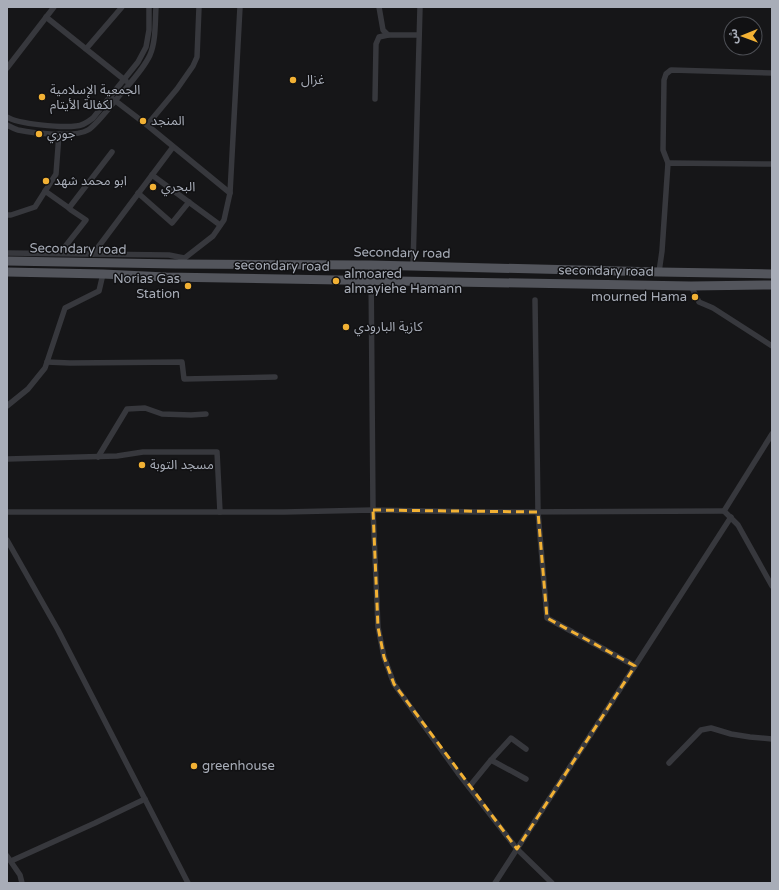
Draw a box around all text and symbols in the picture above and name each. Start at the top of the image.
north arrow [723,16,763,56]
text: ش [727,29,740,44]
place label: غزال [301,72,325,88]
marker: غزال [288,75,298,85]
place label: الجمعية الإسلامية لكفالة الأيتام [50,82,140,114]
marker: الجمعية الإسلامية لكفالة الأيتام [37,92,47,102]
place label: المنجد [151,113,185,129]
marker: المنجد [138,116,148,126]
place label: جوري [47,126,76,144]
marker: جوري [34,129,44,139]
place label: ابو محمد شهد [54,173,127,189]
marker: ابو محمد شهد [41,176,51,186]
place label: البحري [161,179,195,197]
marker: البحري [148,182,158,192]
street label: Secondary road [29,240,127,258]
street label: Secondary road [353,244,451,262]
street label: secondary road [234,257,330,275]
street label: secondary road [558,262,654,280]
place label: almoared almayiehe Hamann [344,266,462,297]
place label: Norias Gas Station [113,271,180,302]
marker: almoared almayiehe Hamann [331,276,341,286]
marker: Norias Gas Station [183,281,193,291]
place label: mourned Hama [591,289,687,305]
marker: mourned Hama [690,292,700,302]
place label: كازية البارودي [354,319,423,337]
marker: كازية البارودي [341,322,351,332]
place label: مسجد التوبة [150,457,214,473]
marker: مسجد التوبة [137,460,147,470]
place label: greenhouse [202,758,275,774]
marker: greenhouse [189,761,199,771]

